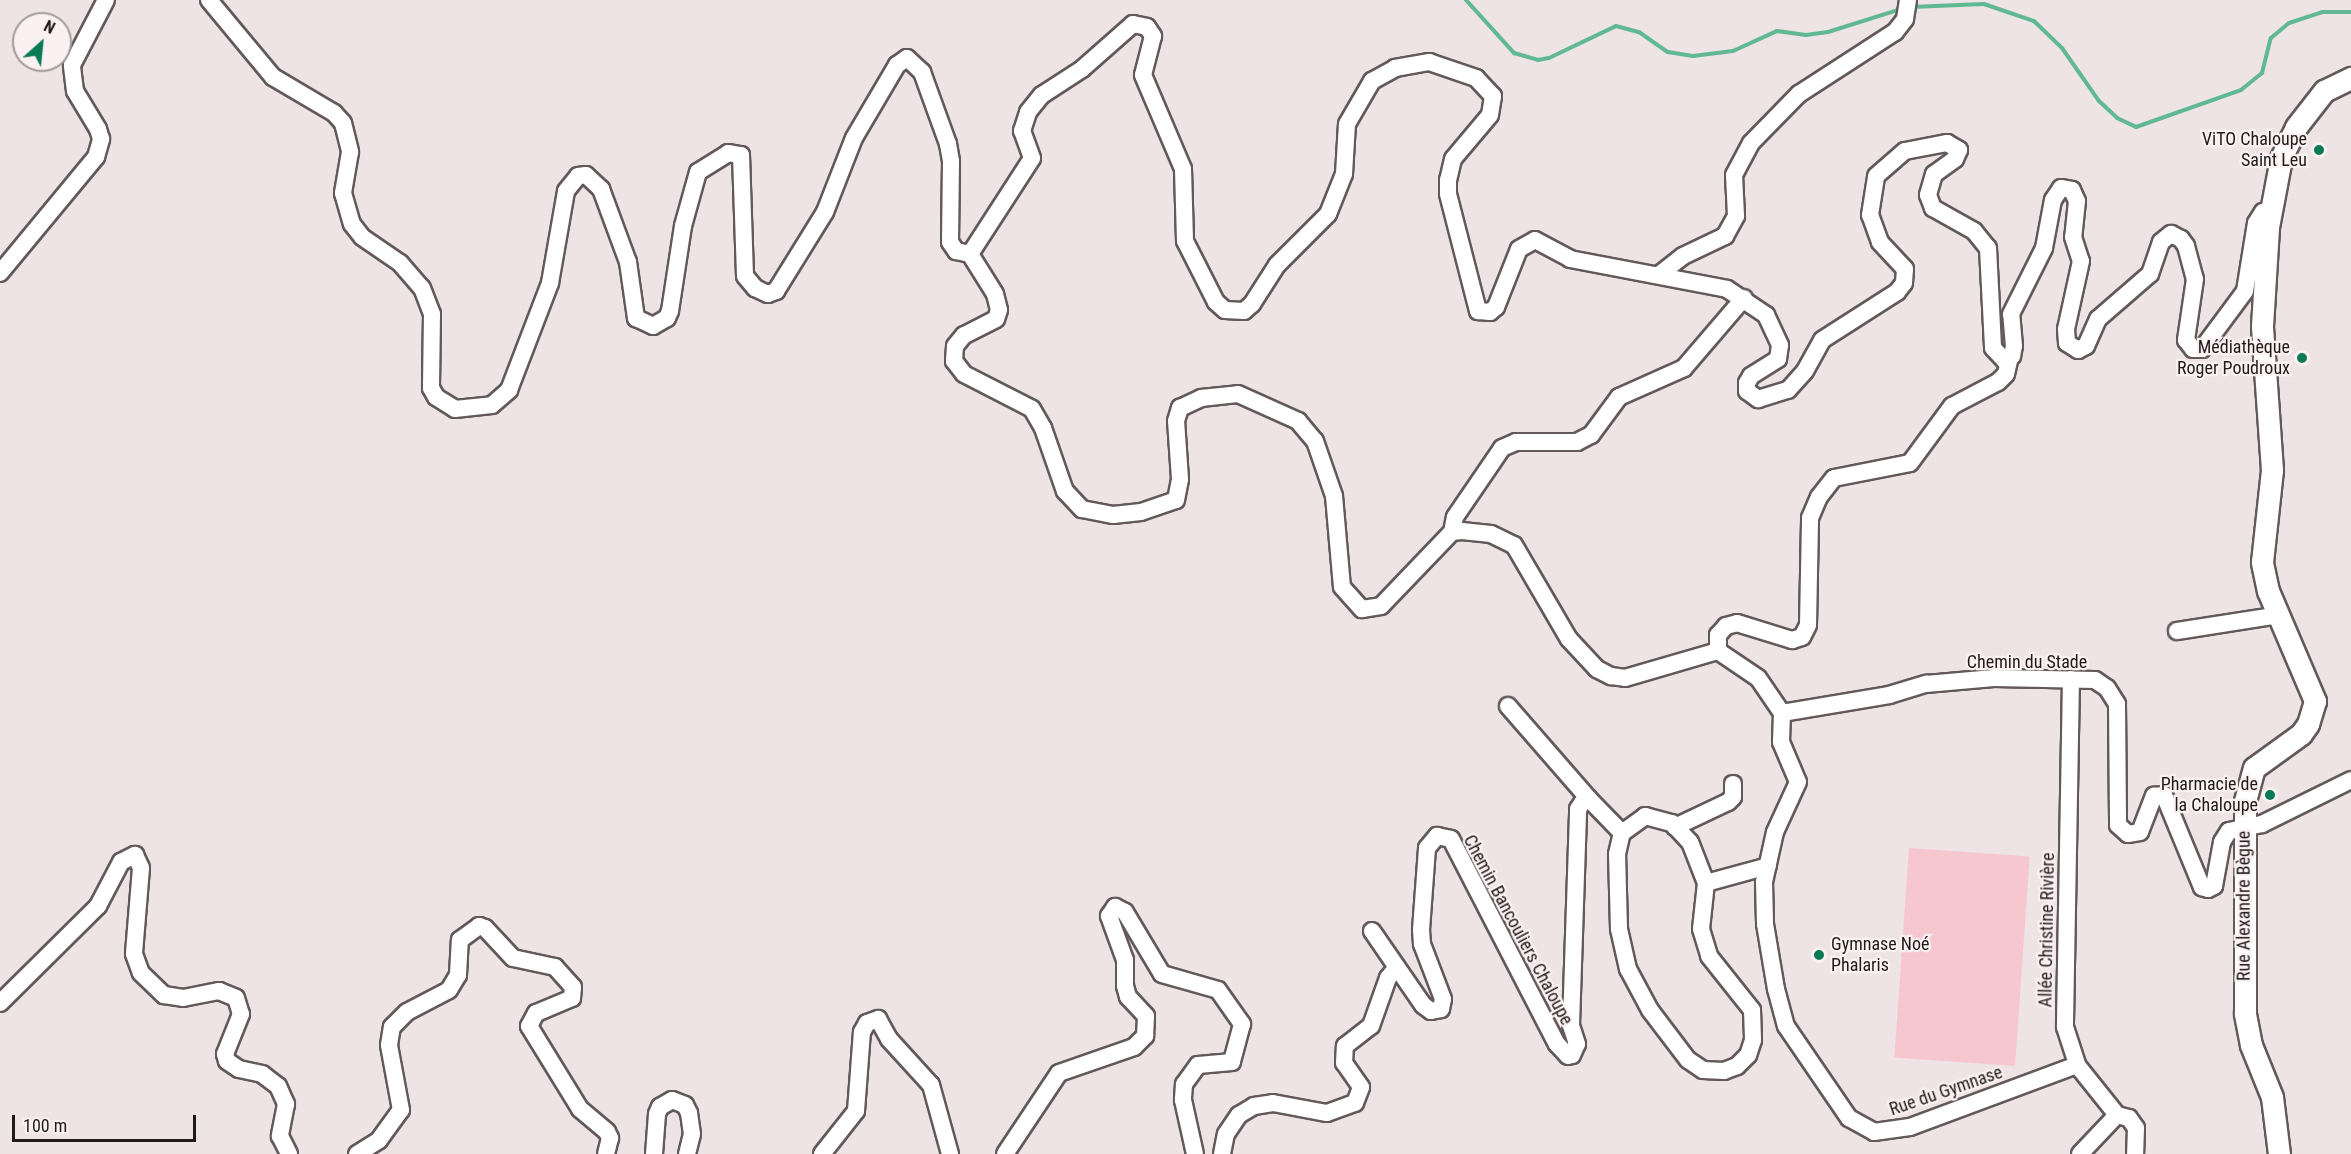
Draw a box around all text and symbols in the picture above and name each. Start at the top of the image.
north arrow [12,12,72,72]
text: N [41,17,58,38]
place label: ViTO Chaloupe Saint Leu [2202,129,2307,172]
marker: ViTO Chaloupe Saint Leu [2312,143,2326,157]
place label: Médiathèque Roger Poudroux [2177,337,2290,380]
marker: Médiathèque Roger Poudroux [2295,351,2309,365]
street label: Chemin du Stade [1967,651,2087,673]
place label: Pharmacie de la Chaloupe [2161,774,2258,816]
marker: Pharmacie de la Chaloupe [2263,788,2277,802]
street label: Chemin Bancouliers Chaloupe [1459,831,1577,1029]
street label: Rue Alexandre Bègue [2233,831,2255,981]
street label: Allée Christine Rivière [2035,852,2059,1008]
place label: Gymnase Noé Phalaris [1831,934,1929,976]
marker: Gymnase Noé Phalaris [1812,948,1826,962]
street label: Rue du Gymnase [1887,1062,2005,1120]
scale bar [15,1103,200,1141]
text: 100 m [23,1115,67,1136]

